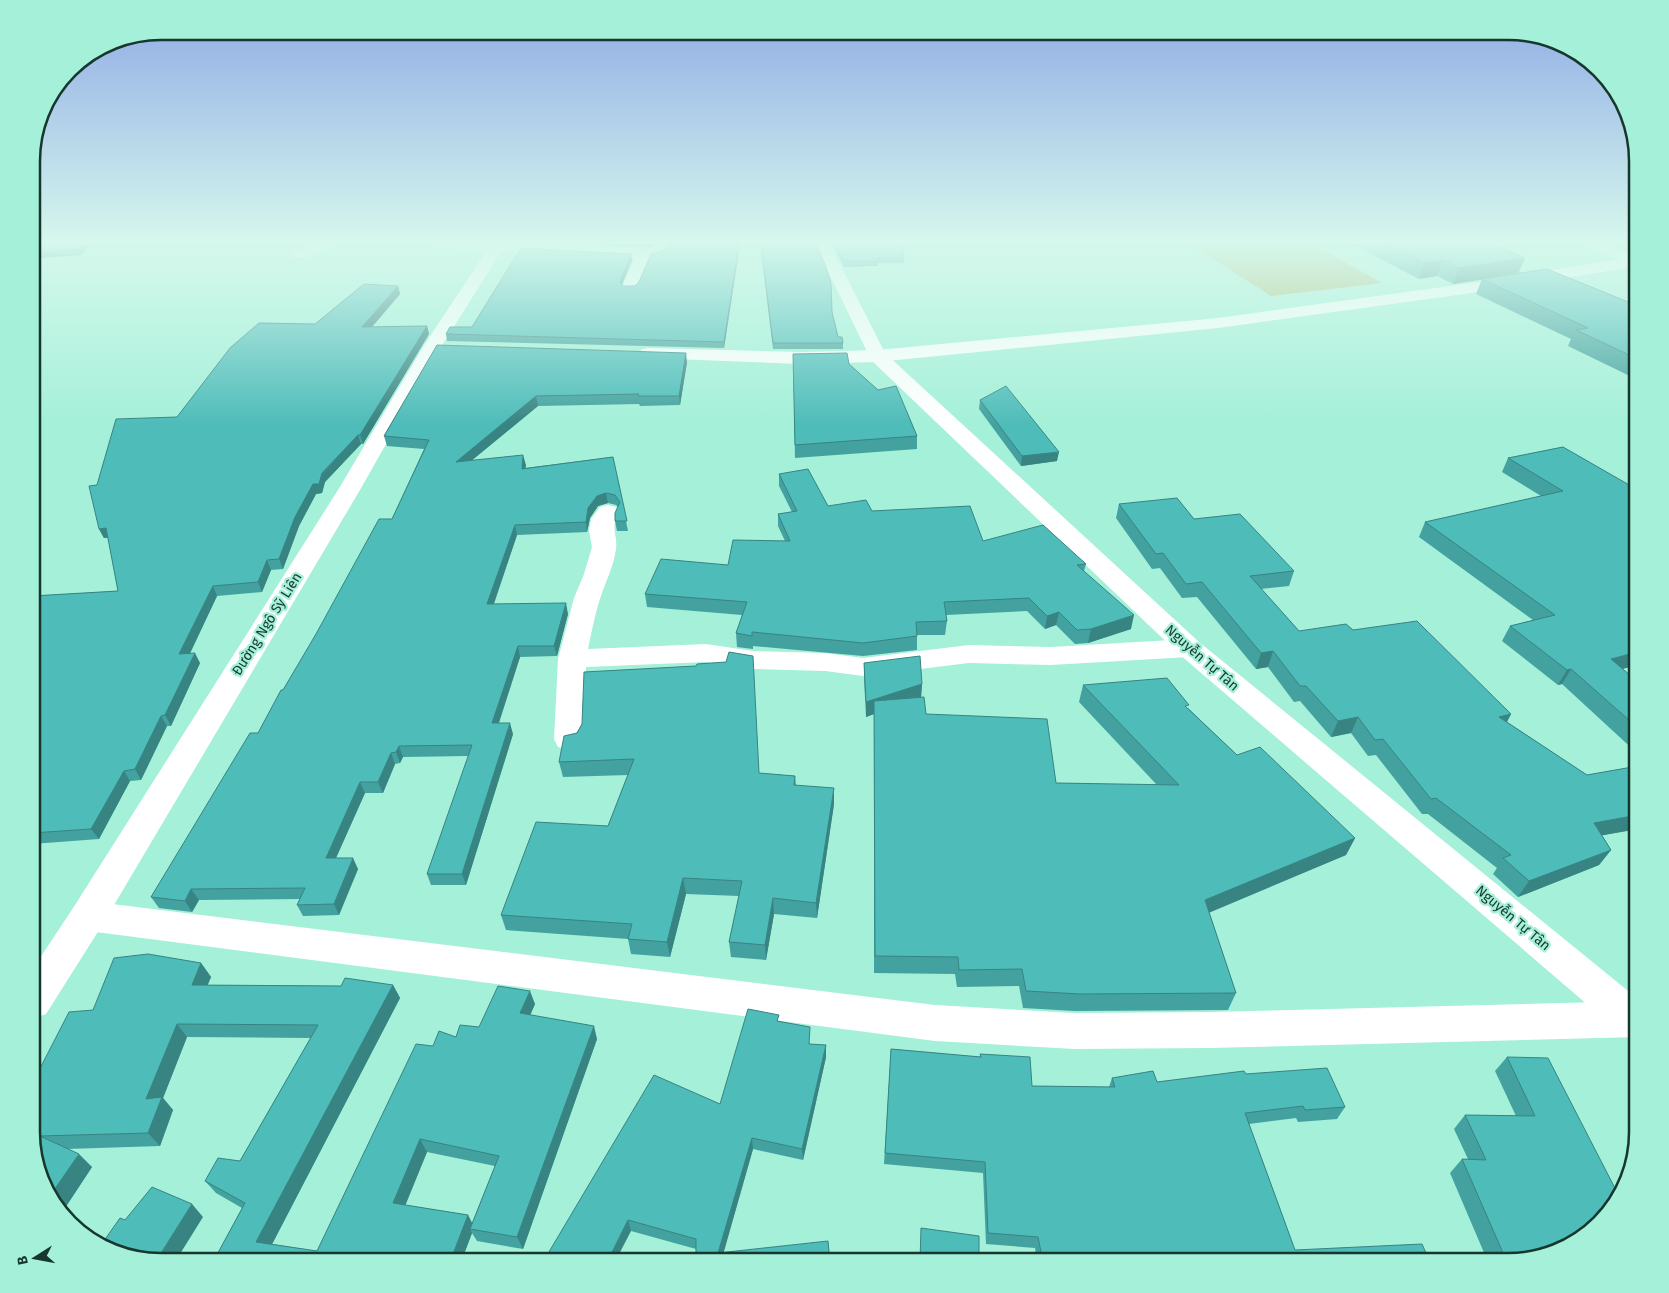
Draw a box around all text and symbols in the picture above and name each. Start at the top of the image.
street label: Đường Ngô Sỹ Liên [228,569,306,679]
street label: Nguyễn Tự Tân [1162,621,1242,695]
street label: Nguyễn Tự Tân [1472,882,1554,954]
north arrow [10,1233,60,1283]
text: B [13,1254,32,1266]

